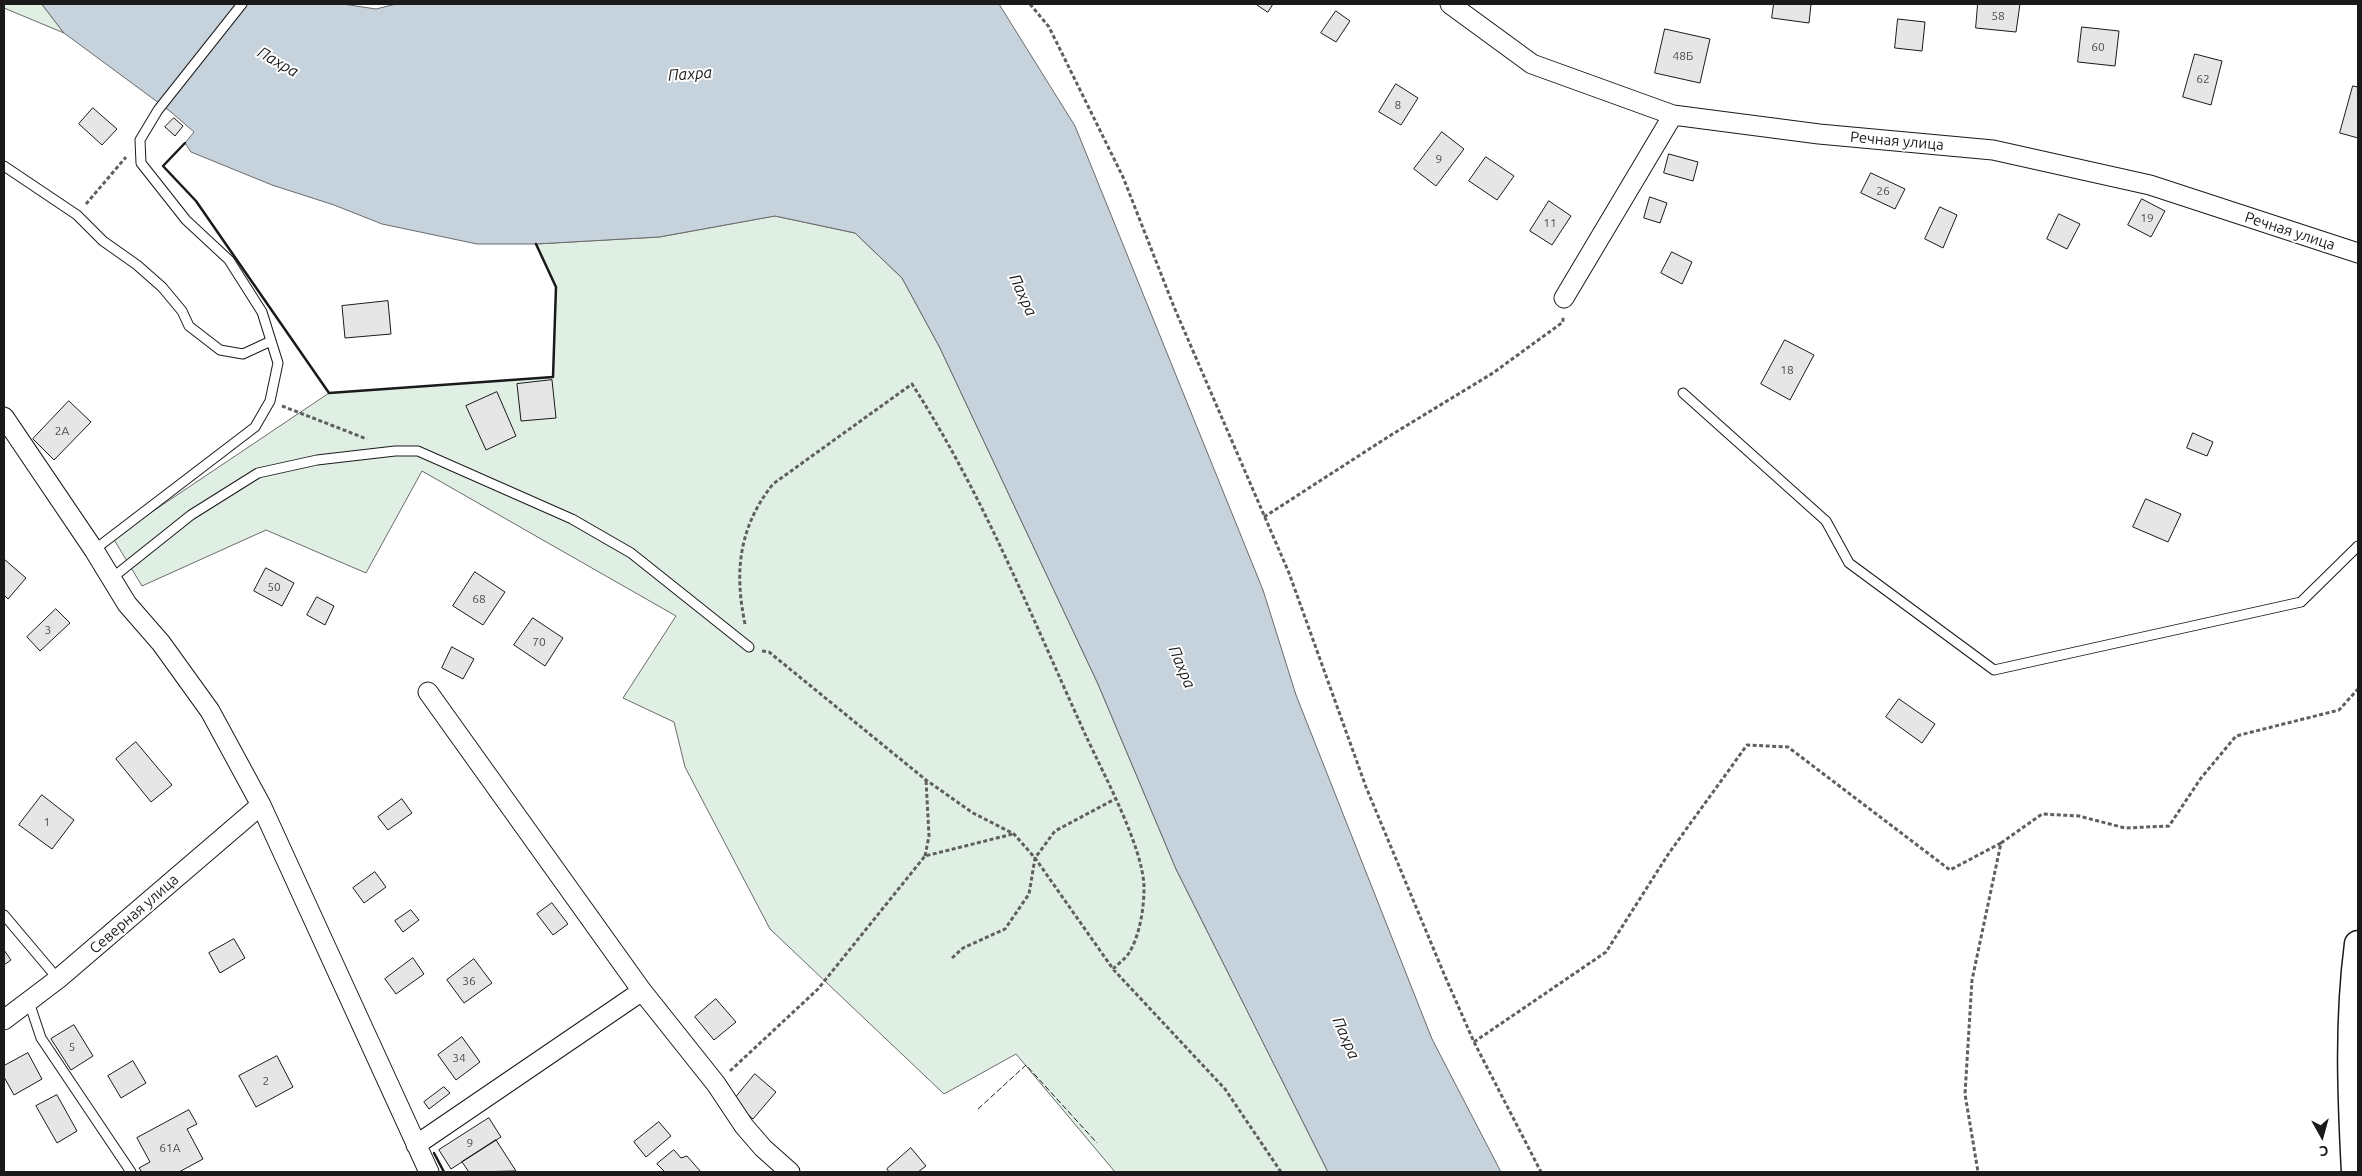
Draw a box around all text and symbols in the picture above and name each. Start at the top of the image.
house number: 58 [1991,9,2005,23]
house number: 60 [2091,40,2105,54]
water label: Пахра [254,43,302,81]
house number: 48Б [1673,49,1693,63]
water label: Пахра [667,63,713,85]
house number: 62 [2196,72,2210,86]
house number: 8 [1395,98,1401,112]
street label: Речная улица [1849,128,1945,154]
house number: 9 [1436,152,1442,166]
house number: 26 [1876,184,1890,198]
street label: Речная улица [2243,208,2337,254]
house number: 19 [2140,211,2154,225]
house number: 11 [1543,216,1557,230]
water label: Пахра [1005,271,1041,319]
house number: 18 [1780,363,1794,377]
house number: 2А [55,424,69,438]
house number: 50 [267,580,281,594]
house number: 68 [472,592,486,606]
house number: 3 [45,623,51,637]
house number: 70 [532,635,546,649]
water label: Пахра [1165,643,1199,691]
house number: 1 [44,815,50,829]
street label: Северная улица [86,871,182,957]
house number: 36 [462,974,476,988]
water label: Пахра [1328,1014,1364,1062]
house number: 5 [69,1040,75,1054]
house number: 34 [452,1051,466,1065]
house number: 2 [263,1074,269,1088]
north arrow [2297,1111,2347,1161]
house number: 9 [467,1136,473,1150]
house number: 61А [159,1141,181,1155]
text: С [2318,1142,2329,1159]

